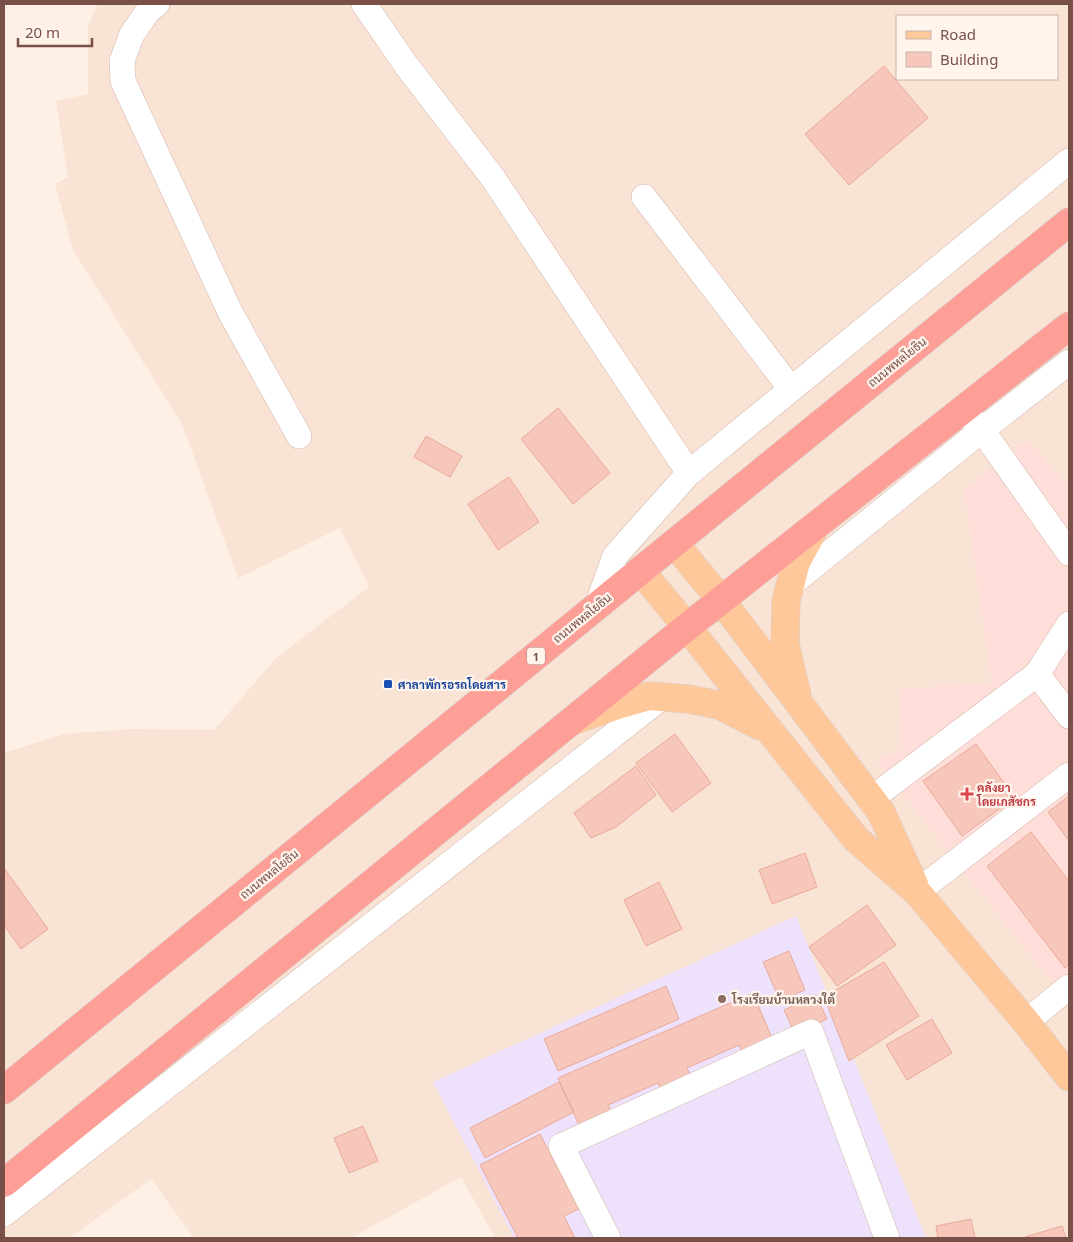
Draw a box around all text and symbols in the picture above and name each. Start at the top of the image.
scale bar [18,15,91,47]
legend [896,15,1058,80]
text: 20 m [25,22,60,42]
text: Road [940,24,976,44]
text: Building [940,49,998,69]
street label: ถนนพหลโยธิน [864,333,930,391]
street label: ถนนพหลโยธิน [549,589,615,647]
road number: 1 [527,648,545,664]
place label: ศาลาพักรอรถโดยสาร [398,676,506,693]
marker: ศาลาพักรอรถโดยสาร [382,678,394,690]
place label: คลังยา โดยเภสัชกร [976,779,1036,810]
marker: คลังยา โดยเภสัชกร [961,788,973,800]
street label: ถนนพหลโยธิน [236,845,302,903]
place label: โรงเรียนบ้านหลวงใต้ [731,991,836,1008]
marker: โรงเรียนบ้านหลวงใต้ [716,993,728,1005]

